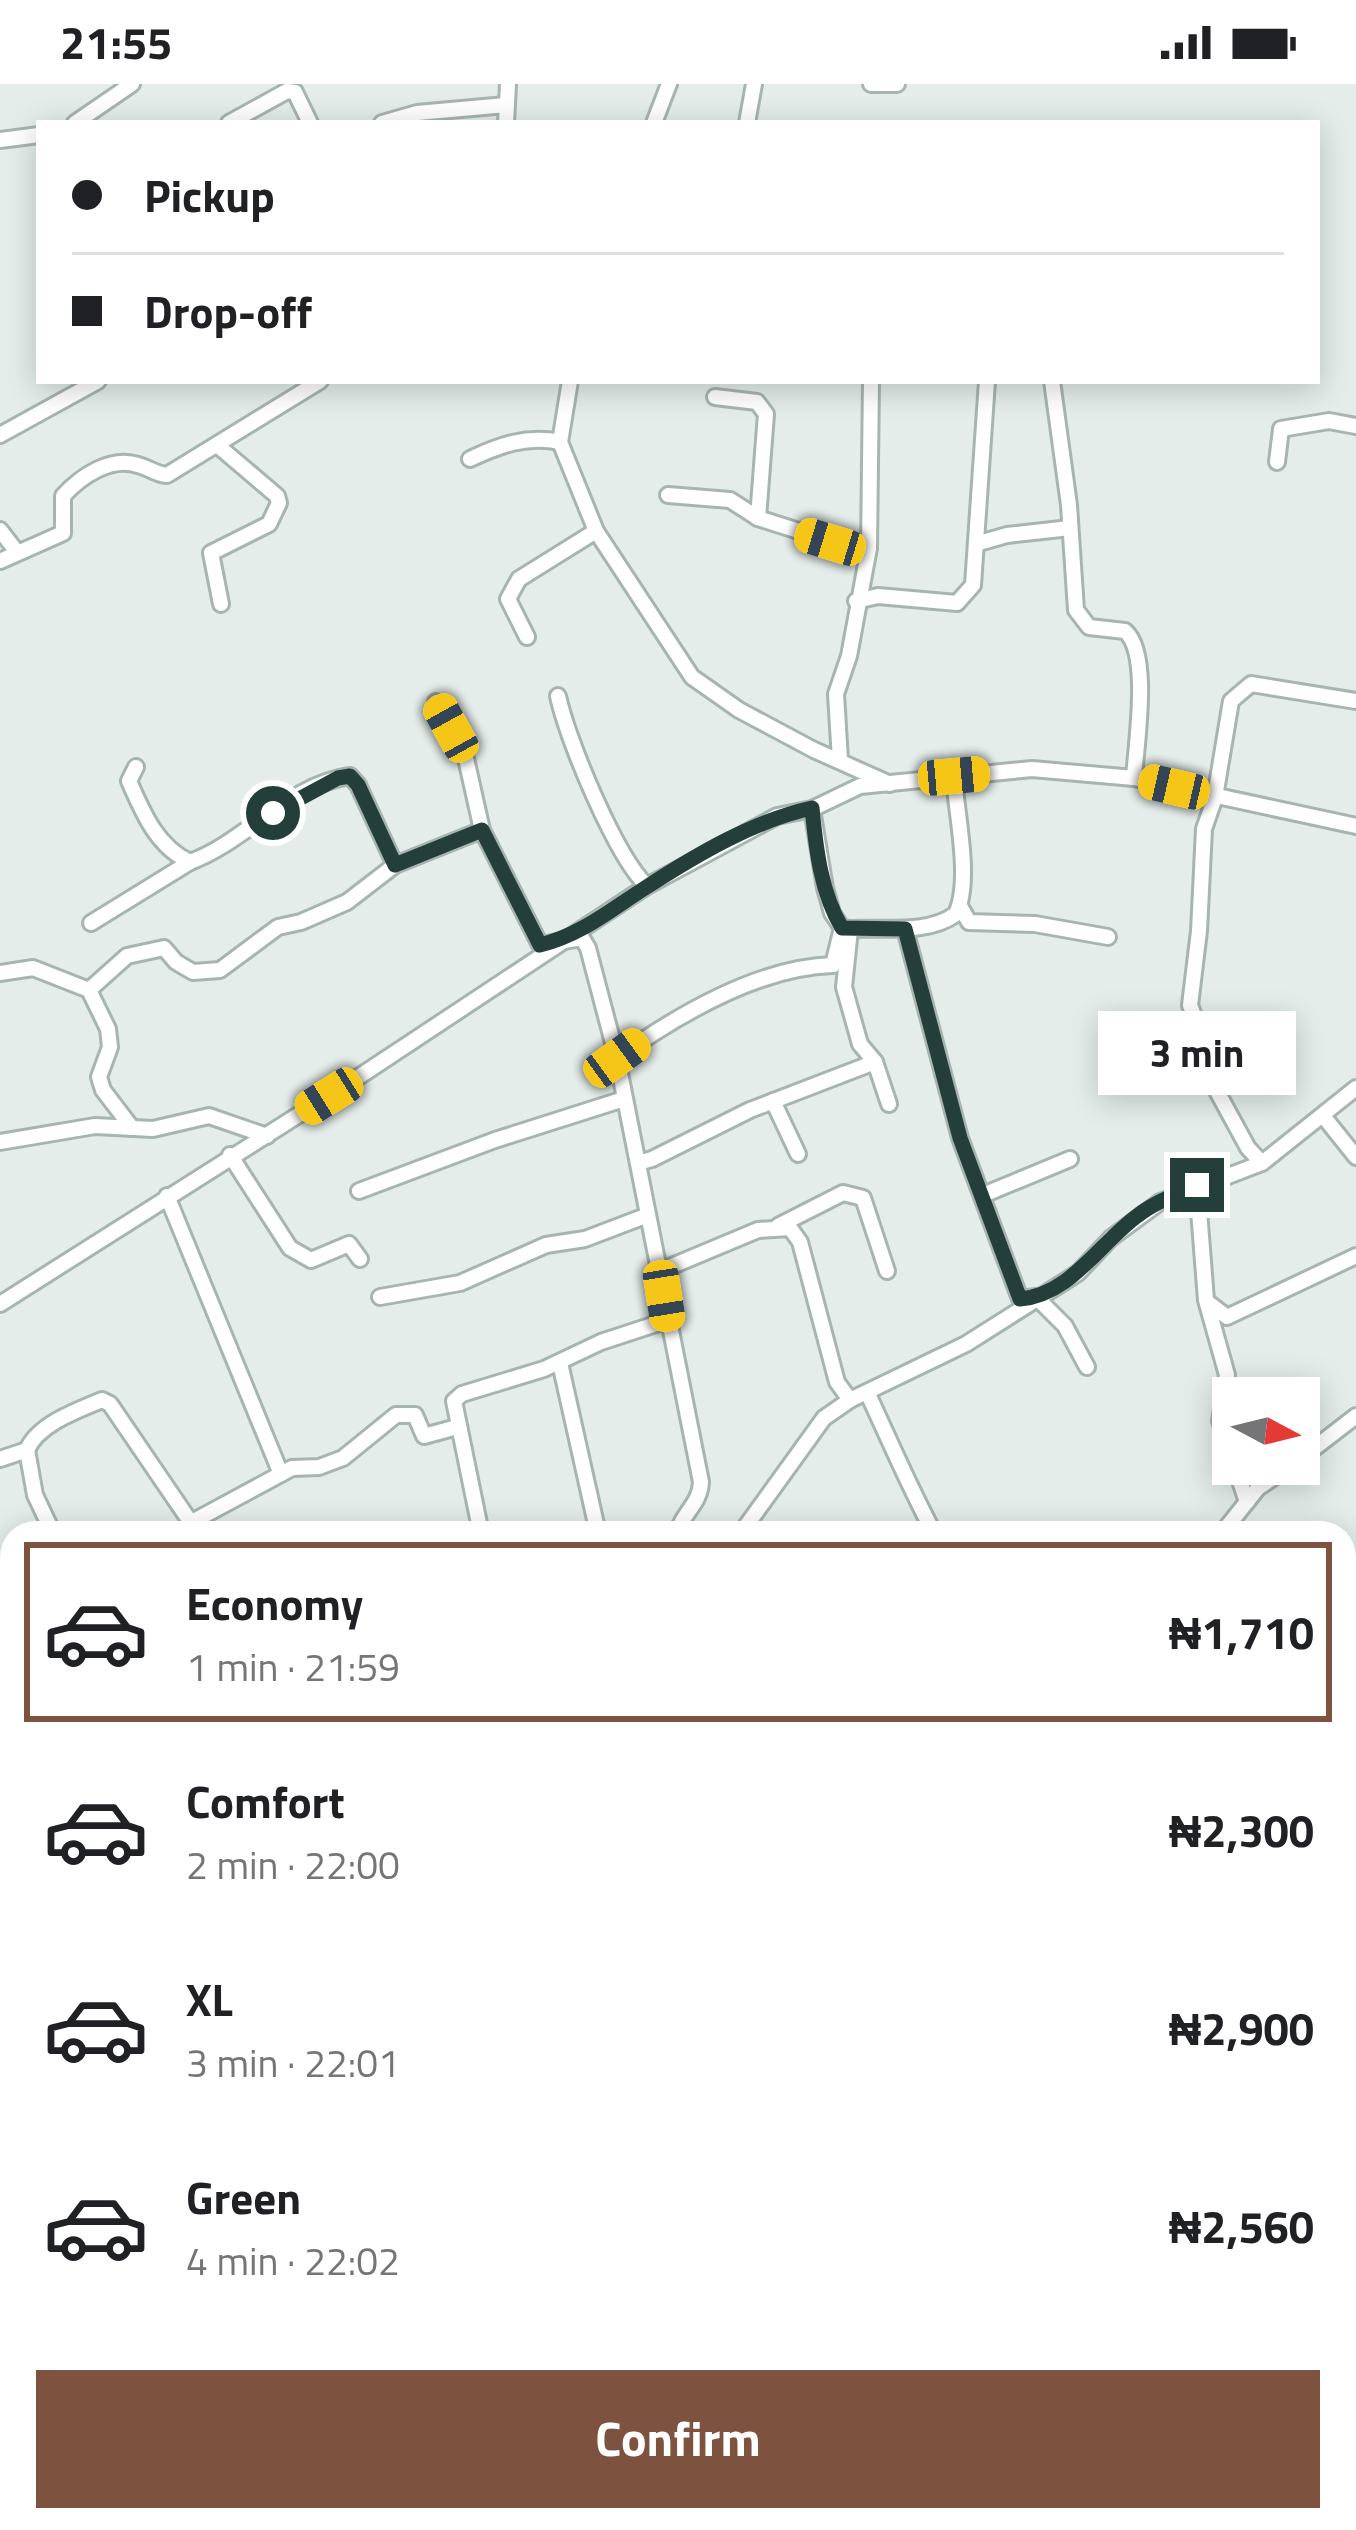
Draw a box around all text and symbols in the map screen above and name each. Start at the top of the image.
text: 21:55 [60,8,172,76]
text: Pickup [144,161,275,229]
text: Drop-off [144,277,312,345]
car [790,514,870,570]
car [418,688,484,768]
car [917,755,991,797]
car [1135,761,1213,813]
route start [246,786,300,840]
callout: 3 min [1098,1011,1296,1095]
car [577,1022,657,1094]
text: 3 min [1150,1023,1244,1082]
car [289,1062,369,1130]
route end [1170,1158,1224,1212]
car [641,1258,687,1334]
north arrow [1212,1377,1320,1485]
map controls [1212,1377,1320,1485]
text: Economy [186,1569,363,1637]
icon: car [42,1578,150,1686]
text: ₦1,710 [1169,1598,1314,1666]
text: 1 min · 21:59 [186,1637,400,1696]
text: Comfort [186,1767,345,1835]
icon: car [42,1776,150,1884]
text: ₦2,300 [1169,1796,1314,1864]
text: 2 min · 22:00 [186,1835,400,1894]
text: XL [186,1965,233,2033]
icon: car [42,1974,150,2082]
text: ₦2,900 [1169,1994,1314,2062]
text: 3 min · 22:01 [186,2033,400,2092]
text: Green [186,2163,301,2231]
icon: car [42,2172,150,2280]
text: ₦2,560 [1169,2192,1314,2260]
text: 4 min · 22:02 [186,2231,400,2290]
button: Confirm [36,2370,1320,2508]

